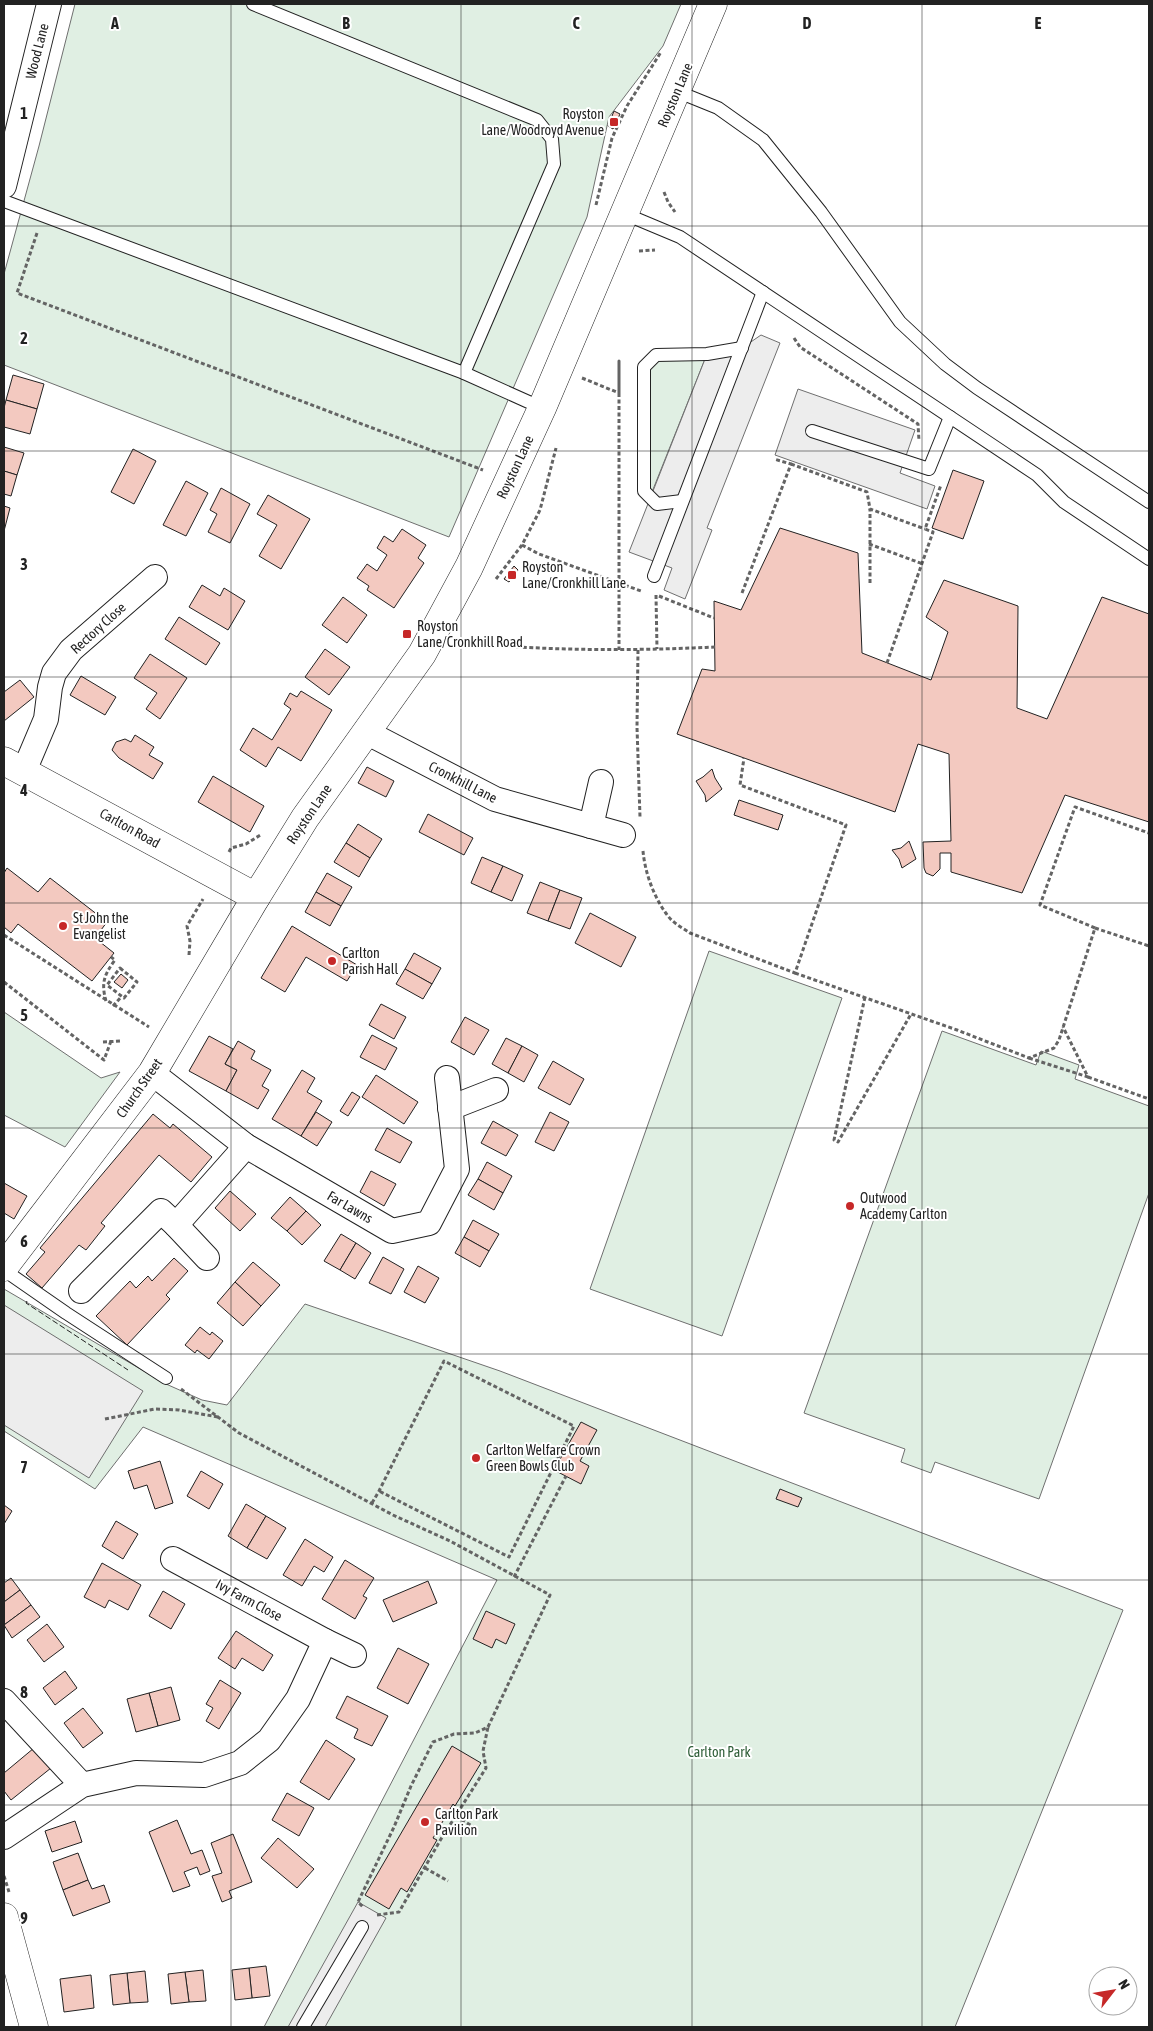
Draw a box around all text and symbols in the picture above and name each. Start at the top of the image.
text: A [110,14,119,32]
text: B [342,14,350,32]
text: C [572,14,580,32]
text: D [803,14,812,32]
text: E [1035,14,1042,32]
street label: Wood Lane [22,22,52,80]
street label: Royston Lane [654,60,696,130]
text: 1 [20,104,28,122]
place label: Royston Lane/Woodroyd Avenue [481,106,604,138]
marker: Royston Lane/Woodroyd Avenue [608,116,620,128]
text: 2 [20,329,28,347]
street label: Royston Lane [493,433,537,501]
text: 3 [20,555,28,573]
place label: Royston Lane/Cronkhill Lane [522,559,626,591]
marker: Royston Lane/Cronkhill Lane [506,569,518,581]
street label: Rectory Close [67,599,129,657]
place label: Royston Lane/Cronkhill Road [417,618,523,650]
marker: Royston Lane/Cronkhill Road [401,628,413,640]
street label: Cronkhill Lane [426,758,500,806]
text: 4 [19,781,28,799]
street label: Royston Lane [283,781,335,847]
street label: Carlton Road [97,805,163,851]
place label: St John the Evangelist [73,910,129,942]
marker: St John the Evangelist [57,920,69,932]
place label: Carlton Parish Hall [342,945,398,977]
marker: Carlton Parish Hall [326,955,338,967]
text: 5 [20,1006,28,1024]
street label: Church Street [113,1055,165,1121]
street label: Far Lawns [324,1188,376,1226]
place label: Outwood Academy Carlton [860,1190,947,1222]
marker: Outwood Academy Carlton [844,1200,856,1212]
text: 6 [20,1232,28,1250]
place label: Carlton Welfare Crown Green Bowls Club [486,1442,600,1474]
marker: Carlton Welfare Crown Green Bowls Club [470,1452,482,1464]
text: 7 [20,1458,28,1476]
street label: Ivy Farm Close [213,1576,285,1624]
text: 8 [20,1683,28,1701]
park label: Carlton Park [687,1744,751,1760]
place label: Carlton Park Pavilion [435,1806,498,1838]
marker: Carlton Park Pavilion [419,1816,431,1828]
text: 9 [20,1909,28,1927]
north arrow [1088,1966,1138,2016]
text: N [1115,1977,1133,1992]

